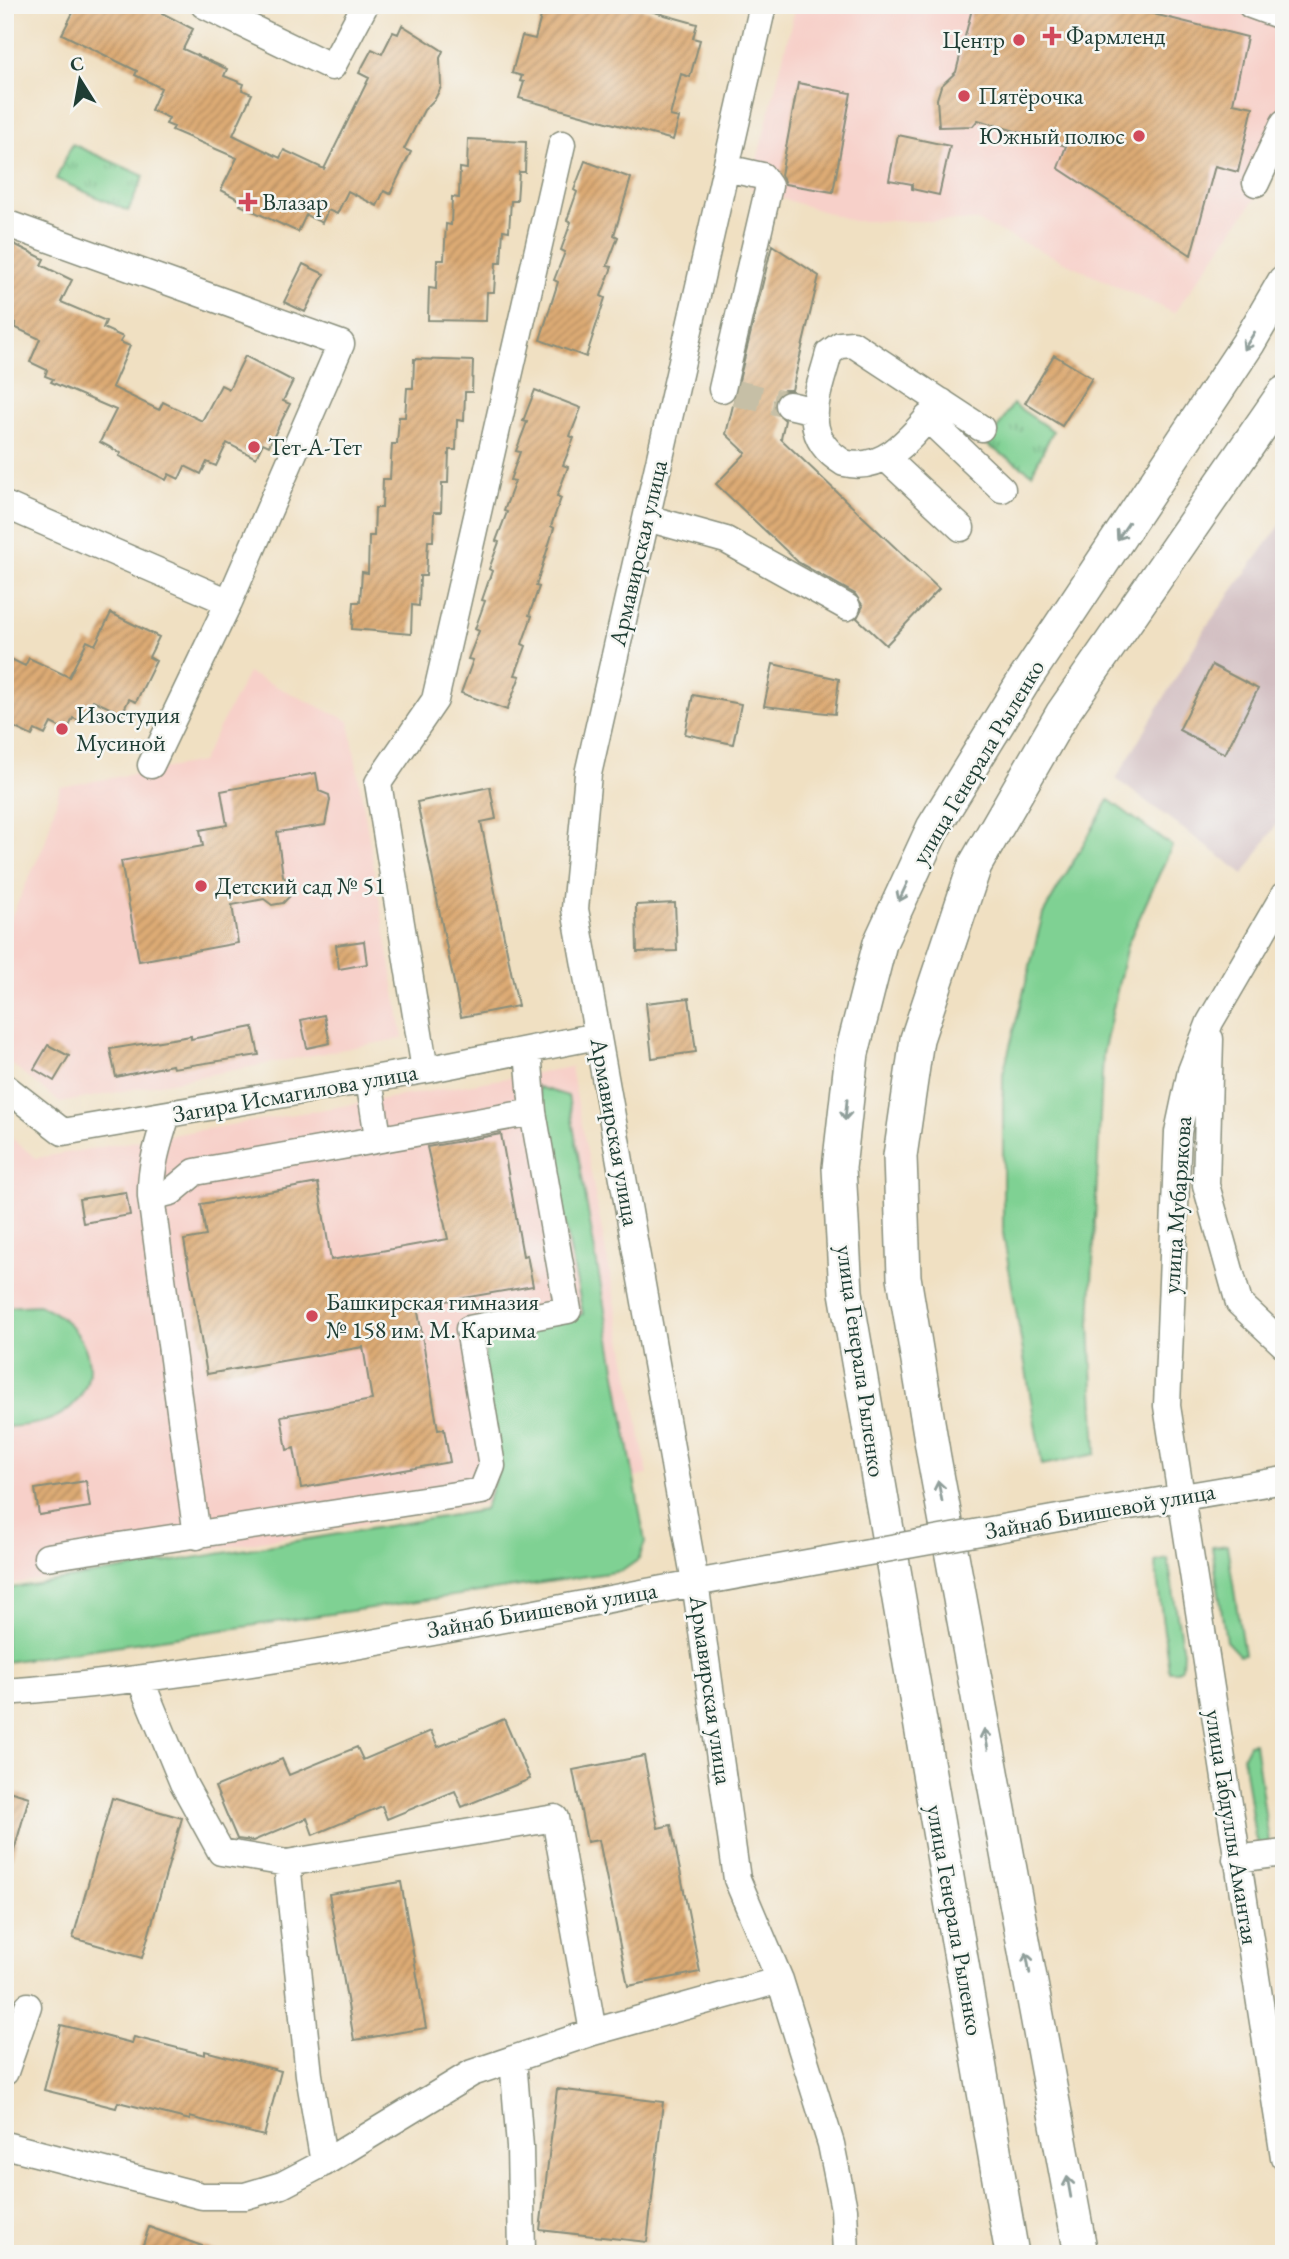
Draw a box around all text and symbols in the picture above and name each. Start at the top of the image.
place label: Фармленд [1066,20,1166,51]
place label: Центр [942,24,1005,55]
marker: Фармленд [1044,28,1060,44]
marker: Центр [1011,32,1027,48]
north arrow [46,46,116,116]
text: С [68,50,86,77]
place label: Пятёрочка [978,80,1084,111]
marker: Пятёрочка [956,88,972,104]
place label: Южный полюс [978,120,1125,151]
marker: Южный полюс [1131,128,1147,144]
place label: Влазар [262,186,328,217]
marker: Влазар [240,194,256,210]
one-way arrow [1241,330,1255,350]
place label: Тет-А-Тет [268,431,362,462]
marker: Тет-А-Тет [246,439,262,455]
street label: Армавирская улица [601,456,674,650]
one-way arrow [1116,520,1130,540]
street label: улица Генерала Рыленко [904,653,1051,870]
place label: Изостудия Мусиной [76,699,180,758]
marker: Изостудия Мусиной [54,721,70,737]
place label: Детский сад № 51 [215,870,386,901]
marker: Детский сад № 51 [193,878,209,894]
one-way arrow [896,881,910,902]
street label: Армавирская улица [584,1034,647,1229]
street label: Загира Исмагилова улица [170,1056,420,1129]
one-way arrow [839,1098,852,1121]
street label: улица Мубарякова [1155,1115,1198,1295]
street label: улица Генерала Рыленко [830,1243,893,1479]
place label: Башкирская гимназия № 158 им. М. Карима [326,1286,539,1345]
marker: Башкирская гимназия № 158 им. М. Карима [304,1308,320,1324]
street label: Зайнаб Биишевой улица [982,1475,1218,1546]
one-way arrow [933,1481,946,1503]
street label: Зайнаб Биишевой улица [424,1574,660,1645]
street label: Армавирская улица [683,1593,740,1787]
street label: улица Габдуллы Амантая [1199,1707,1266,1947]
one-way arrow [979,1728,993,1751]
street label: улица Генерала Рыленко [920,1802,991,2038]
one-way arrow [1021,1952,1034,1975]
one-way arrow [1062,2176,1075,2199]

